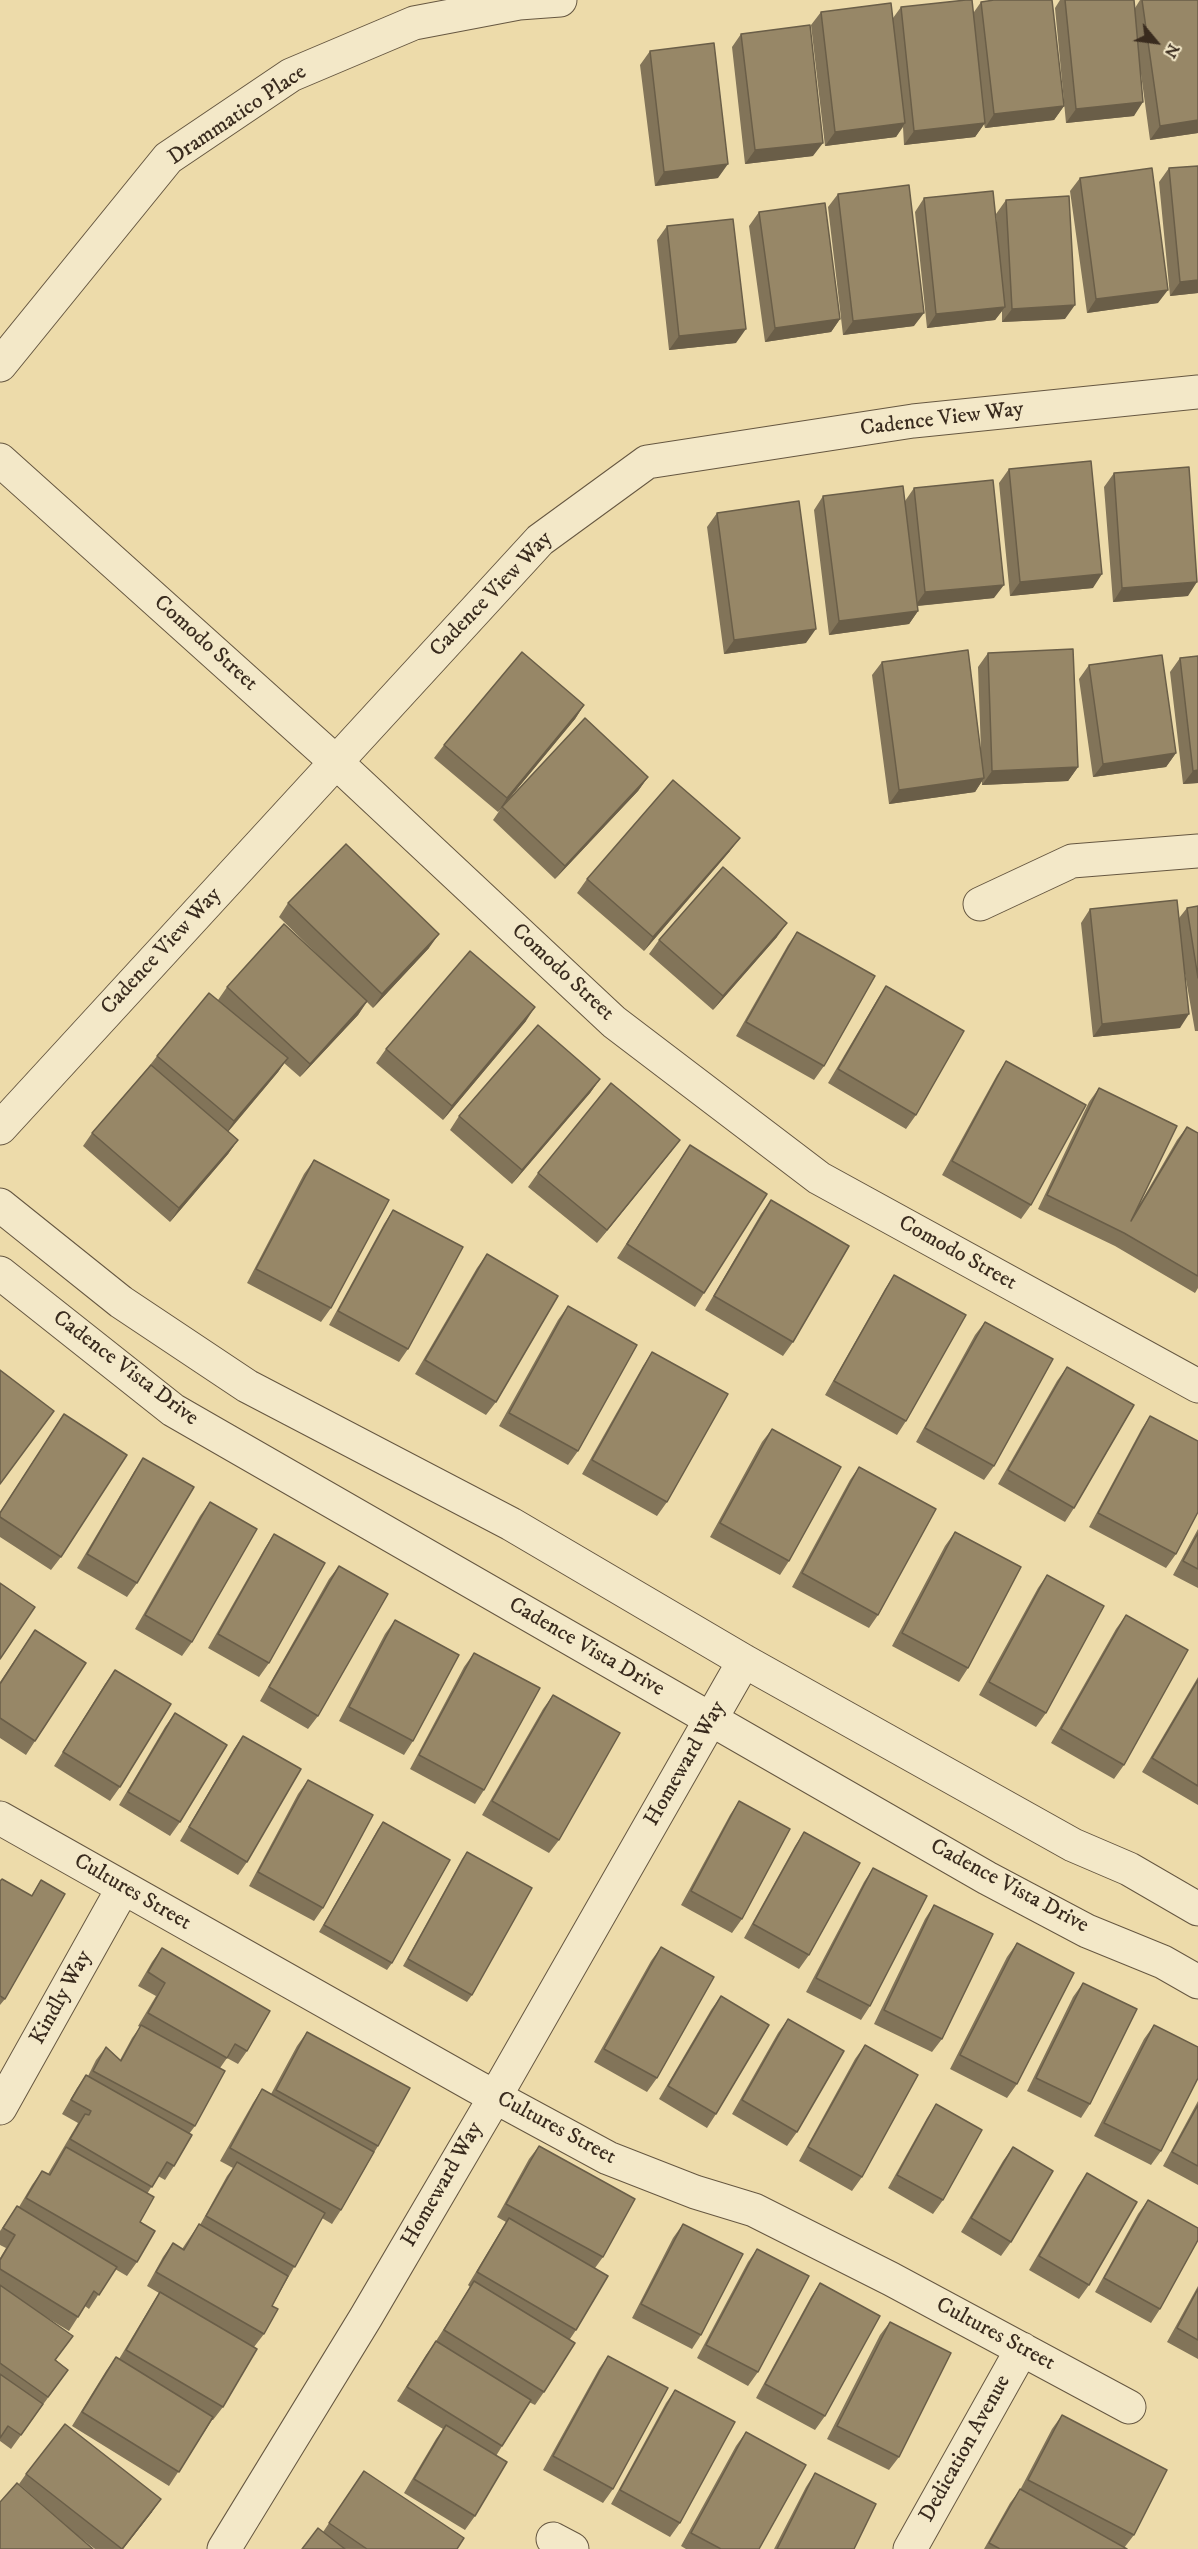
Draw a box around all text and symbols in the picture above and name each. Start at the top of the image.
north arrow [1126,12,1186,72]
text: N [1160,40,1184,61]
street label: Drammatico Place [164,60,312,172]
street label: Cadence View Way [859,397,1025,443]
street label: Cadence View Way [425,527,559,663]
street label: Comodo Street [148,590,262,698]
street label: Cadence View Way [96,883,228,1021]
street label: Comodo Street [505,919,619,1027]
street label: Comodo Street [893,1211,1021,1297]
street label: Cadence Vista Drive [47,1306,203,1432]
street label: Cadence Vista Drive [503,1593,669,1703]
street label: Homeward Way [640,1697,732,1831]
street label: Cadence Vista Drive [925,1834,1093,1940]
street label: Cultures Street [69,1849,195,1937]
street label: Kindly Way [25,1946,99,2050]
street label: Cultures Street [492,2087,620,2171]
street label: Homeward Way [397,2118,489,2252]
street label: Cultures Street [931,2293,1059,2377]
street label: Dedication Avenue [915,2371,1017,2527]

